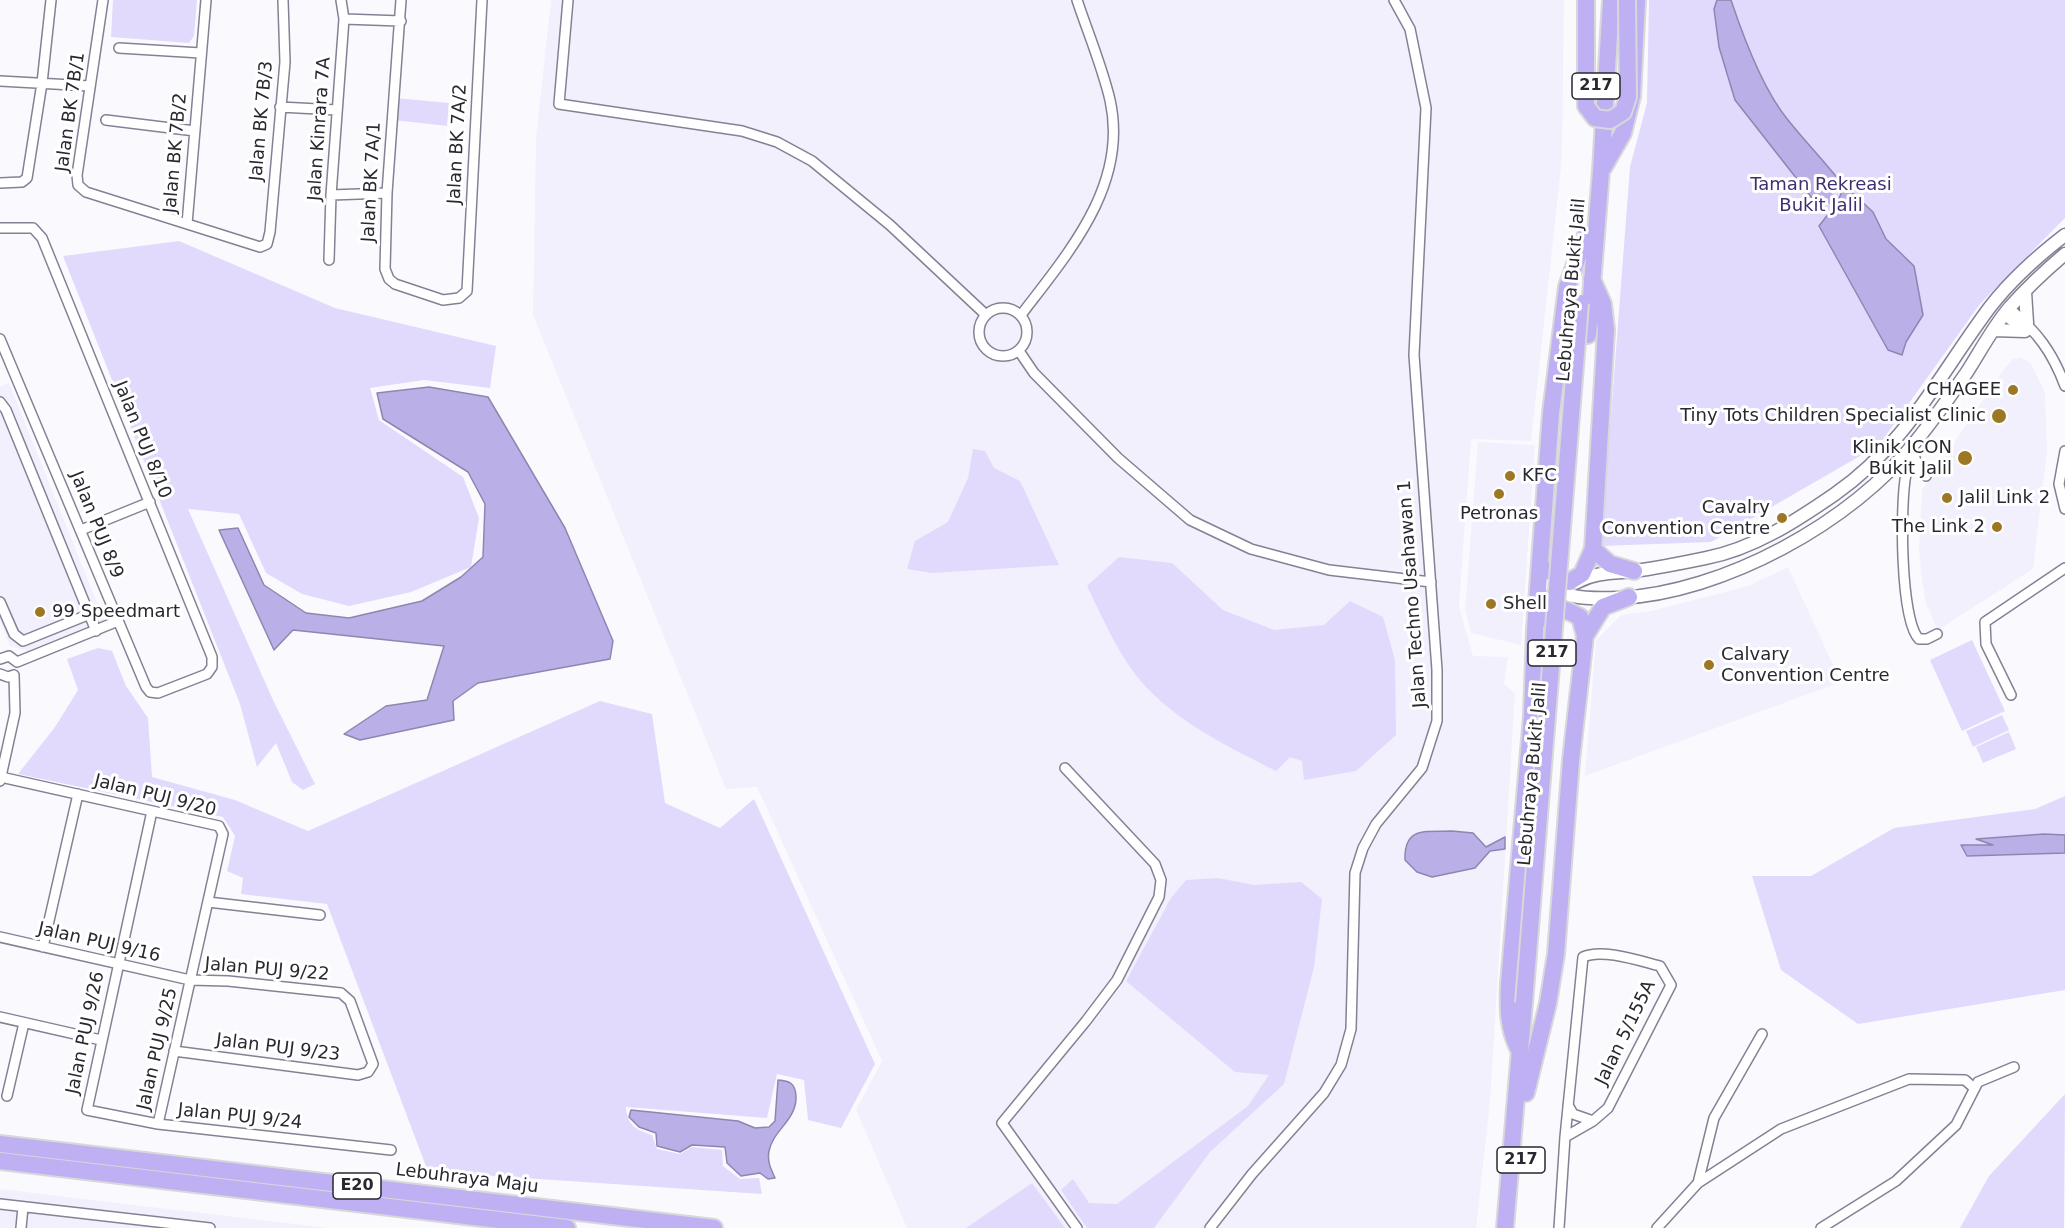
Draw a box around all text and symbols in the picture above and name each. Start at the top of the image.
street label: Jalan BK 7B/1 [52,51,90,173]
street label: Jalan Kinrara 7A [304,56,336,202]
street label: Jalan BK 7B/3 [246,60,278,182]
road number: 217 [1572,73,1620,99]
street label: Jalan BK 7A/2 [444,83,472,205]
street label: Jalan BK 7B/2 [160,92,192,214]
street label: Jalan BK 7A/1 [358,121,386,243]
park label: Taman Rekreasi Bukit Jalil [1750,174,1892,216]
street label: Lebuhraya Bukit Jalil [1553,197,1591,383]
street label: Jalan PUJ 8/10 [109,378,175,502]
place label: CHAGEE [1926,379,2001,401]
marker: CHAGEE [2006,383,2020,397]
place label: Tiny Tots Children Specialist Clinic [1680,405,1986,427]
marker: Tiny Tots Children Specialist Clinic [1990,407,2008,425]
place label: Klinik ICON Bukit Jalil [1852,437,1952,480]
marker: Klinik ICON Bukit Jalil [1956,449,1974,467]
place label: KFC [1522,465,1557,487]
street label: Jalan PUJ 8/9 [65,468,127,582]
marker: KFC [1503,469,1517,483]
street label: Jalan Techno Usahawan 1 [1394,479,1432,709]
marker: Petronas [1492,487,1506,501]
place label: Jalil Link 2 [1959,487,2050,509]
marker: Jalil Link 2 [1940,491,1954,505]
place label: Cavalry Convention Centre [1601,497,1770,540]
place label: Petronas [1460,503,1538,525]
marker: Cavalry Convention Centre [1775,511,1789,525]
place label: The Link 2 [1892,516,1985,538]
marker: The Link 2 [1990,520,2004,534]
place label: Shell [1503,593,1547,615]
marker: Shell [1484,597,1498,611]
place label: 99 Speedmart [52,601,180,623]
marker: 99 Speedmart [33,605,47,619]
road number: 217 [1528,640,1576,666]
place label: Calvary Convention Centre [1721,644,1890,686]
marker: Calvary Convention Centre [1702,658,1716,672]
street label: Lebuhraya Bukit Jalil [1514,681,1552,867]
street label: Jalan PUJ 9/20 [92,770,218,822]
street label: Jalan PUJ 9/16 [36,918,162,968]
street label: Jalan PUJ 9/22 [204,954,330,986]
street label: Jalan PUJ 9/26 [62,970,110,1096]
street label: Jalan 5/155A [1591,977,1661,1089]
street label: Jalan PUJ 9/25 [133,986,183,1112]
street label: Jalan PUJ 9/23 [215,1030,341,1066]
street label: Jalan PUJ 9/24 [177,1100,303,1134]
road number: 217 [1497,1147,1545,1173]
street label: Lebuhraya Maju [394,1160,540,1198]
road number: E20 [333,1173,381,1199]

